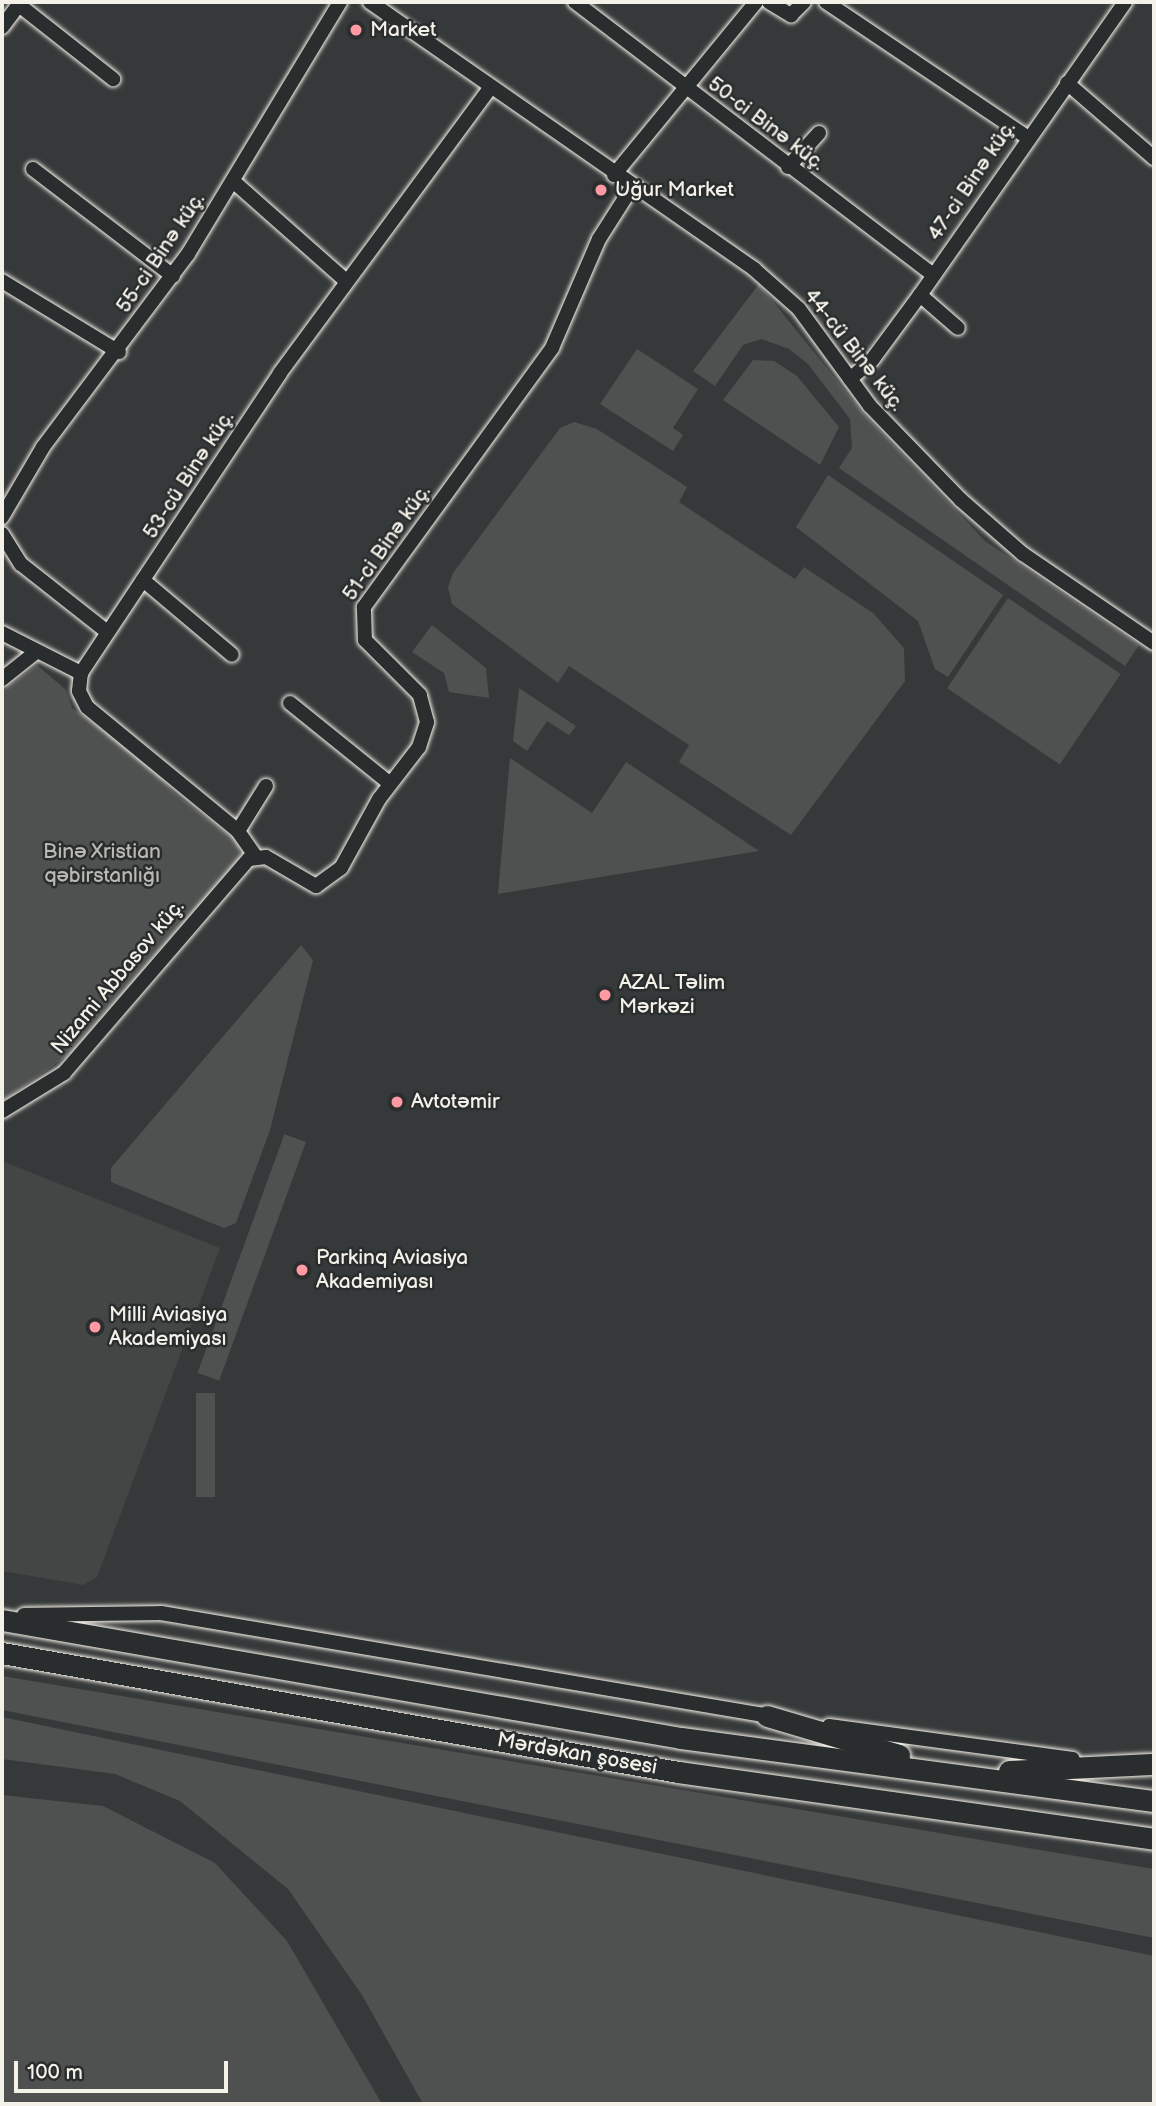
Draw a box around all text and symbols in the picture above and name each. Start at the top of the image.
place label: Market [370,17,436,43]
marker: Market [348,22,364,38]
street label: 50-ci Binə küç. [702,72,830,176]
street label: 47-ci Binə küç. [923,116,1021,246]
place label: Uğur Market [615,177,734,203]
marker: Uğur Market [593,182,609,198]
street label: 55-ci Binə küç. [111,188,211,318]
street label: 44-cü Binə küç. [798,284,910,416]
street label: 53-cü Binə küç. [138,406,240,544]
street label: 51-ci Binə küç. [338,480,436,606]
park label: Binə Xristian qəbirstanlığı [42,839,162,889]
street label: Nizami Abbasov küç. [46,895,190,1059]
place label: AZAL Təlim Mərkəzi [619,970,726,1020]
marker: AZAL Təlim Mərkəzi [597,987,613,1003]
place label: Avtotəmir [411,1089,500,1115]
marker: Avtotəmir [389,1094,405,1110]
place label: Parkinq Aviasiya Akademiyası [316,1245,468,1295]
marker: Parkinq Aviasiya Akademiyası [294,1262,310,1278]
place label: Milli Aviasiya Akademiyası [109,1302,227,1352]
marker: Milli Aviasiya Akademiyası [87,1319,103,1335]
street label: Mərdəkan şosesi [495,1728,659,1780]
scale bar [18,2046,231,2090]
text: 100 m [27,2060,83,2085]

